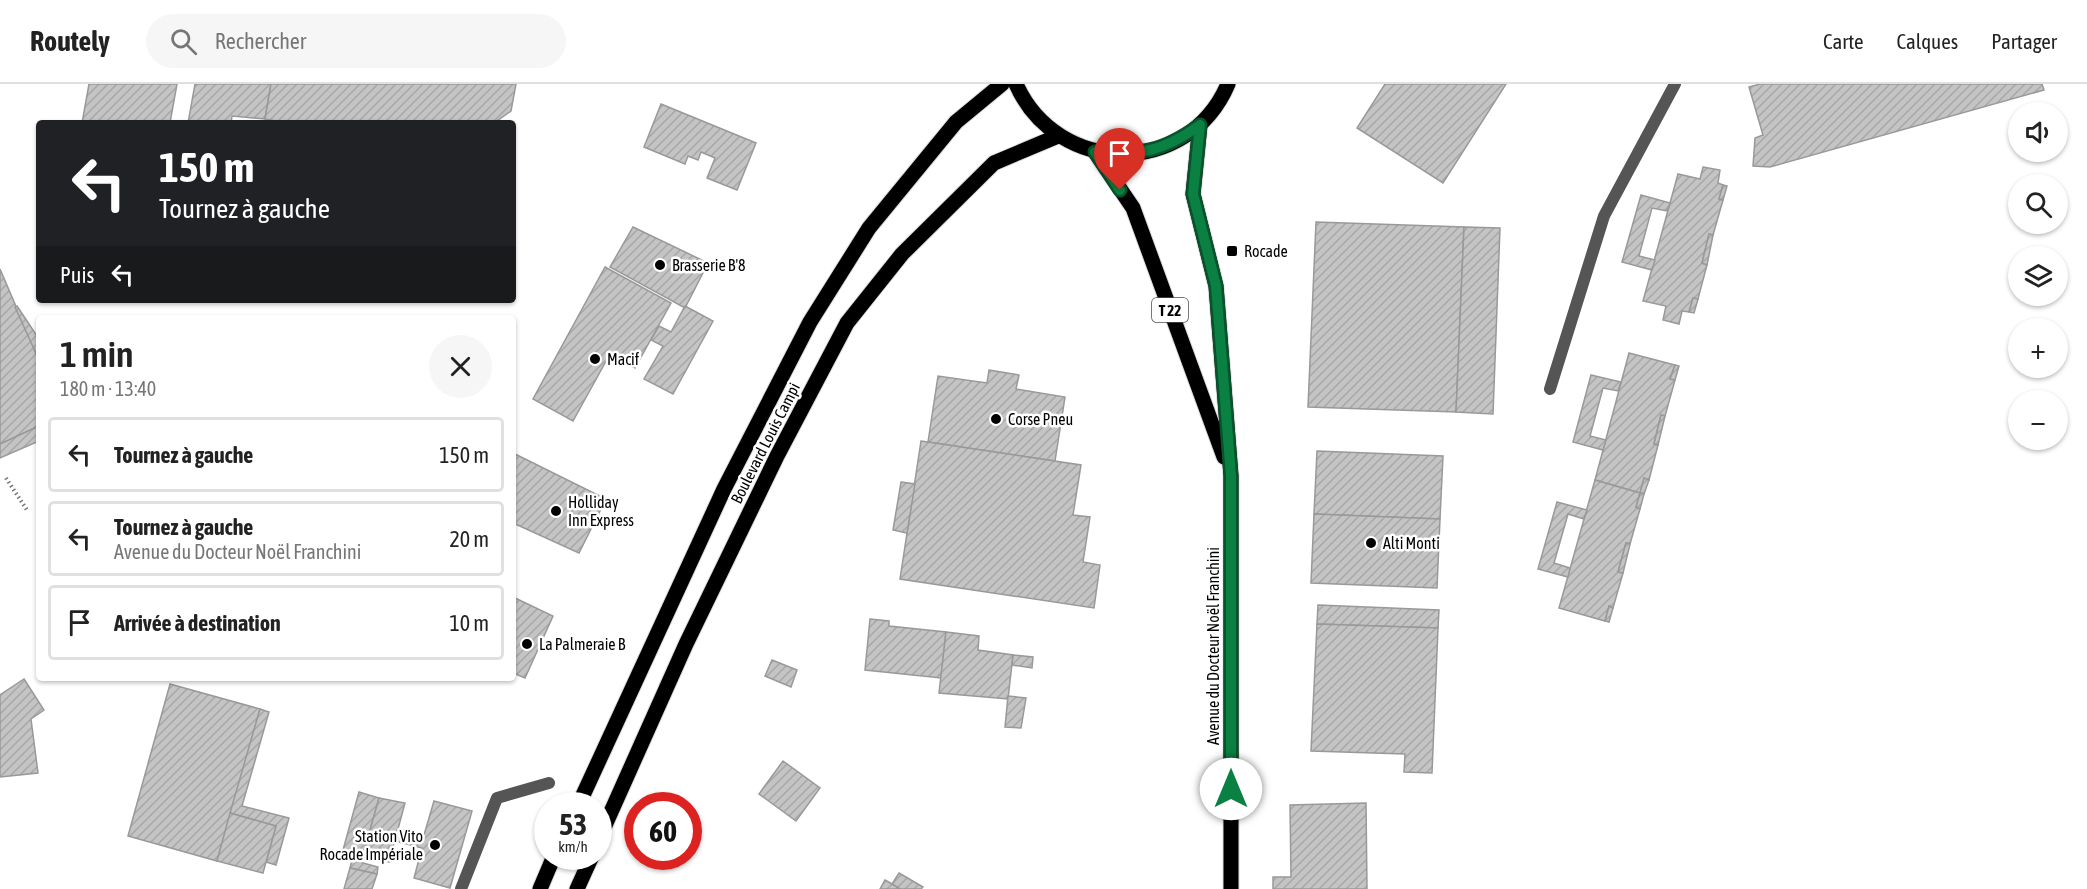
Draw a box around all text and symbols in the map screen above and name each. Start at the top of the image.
search box [146,14,566,68]
text: Routely [30,25,110,57]
icon: search [167,25,200,58]
text: Rechercher [215,28,306,54]
text: Carte [1823,29,1864,53]
text: Calques [1897,29,1958,53]
text: Partager [1991,29,2057,53]
map controls [2008,102,2068,450]
button: sound [2008,102,2068,162]
pin [1094,128,1145,190]
icon: arrive [1103,137,1136,170]
text: 150 m [159,143,254,191]
icon: left [60,144,138,222]
button: search [2008,174,2068,234]
text: Tournez à gauche [159,193,330,224]
place label: Rocade [1244,242,1288,260]
marker: Rocade [1225,244,1239,258]
button: layers [2008,246,2068,306]
place label: Brasserie B'8 [672,256,746,274]
icon: left [106,258,139,291]
marker: Brasserie B'8 [653,258,667,272]
text: Puis [60,262,94,288]
road number: T 22 [1152,298,1188,322]
button: + [2008,318,2068,378]
text: 1 min [60,333,134,375]
button: close [429,335,492,398]
place label: Macif [607,350,640,368]
marker: Macif [588,352,602,366]
text: 180 m · 13:40 [60,377,156,400]
street label: Boulevard Louis Campi [727,380,804,507]
button: − [2008,390,2068,450]
place label: Corse Pneu [1008,410,1073,428]
marker: Corse Pneu [989,412,1003,426]
icon: left [63,438,96,471]
text: Tournez à gauche [114,442,253,468]
text: 150 m [439,442,489,468]
place label: Holliday Inn Express [568,493,634,530]
marker: Holliday Inn Express [549,504,563,518]
text: Tournez à gauche [114,514,253,540]
icon: left [63,522,96,555]
text: 20 m [449,526,489,552]
place label: Alti Monti [1383,534,1440,552]
marker: Alti Monti [1364,536,1378,550]
text: Avenue du Docteur Noël Franchini [114,540,361,563]
street label: Avenue du Docteur Noël Franchini [1204,547,1222,745]
icon: arrive [63,606,96,639]
text: Arrivée à destination [114,610,281,636]
text: 10 m [449,610,489,636]
place label: La Palmeraie B [539,635,626,653]
marker: La Palmeraie B [520,637,534,651]
position arrow [1199,757,1263,821]
speed limit sign: 60 [624,792,702,870]
text: 53 [559,807,587,841]
place label: Station Vito Rocade Impériale [319,827,423,864]
marker: Station Vito Rocade Impériale [428,838,442,852]
text: km/h [558,838,588,855]

